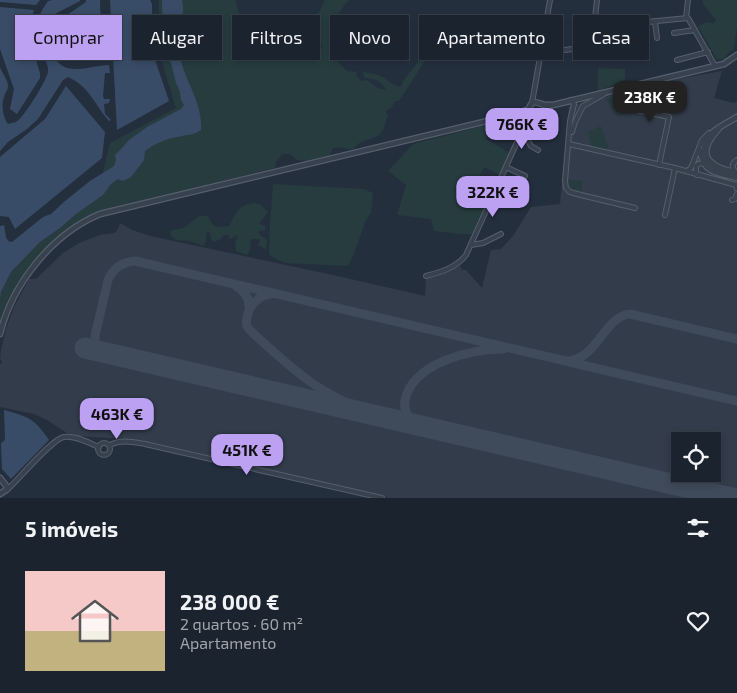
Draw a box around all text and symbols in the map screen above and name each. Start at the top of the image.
chip: Comprar [15,15,122,60]
chip: Alugar [132,15,222,60]
chip: Filtros [232,15,320,60]
chip: Novo [330,15,409,60]
chip: Apartamento [419,15,563,60]
chip: Casa [573,15,649,60]
pin: 238K € [609,80,691,123]
text: 238K € [624,87,676,106]
pin: 766K € [481,108,563,150]
text: 766K € [496,114,548,133]
pin: 322K € [452,176,534,218]
text: 322K € [467,182,519,201]
pin: 463K € [76,398,158,440]
text: 463K € [91,404,143,423]
map controls [671,432,721,482]
button: locate [671,432,721,482]
pin: 451K € [206,434,288,476]
text: 451K € [222,440,272,459]
icon: filters [684,514,712,542]
text: 5 imóveis [25,516,118,541]
text: 238 000 € [180,589,280,614]
icon: home [65,591,125,651]
icon: heart [684,607,712,635]
text: 2 quartos · 60 m² [180,614,303,633]
text: Apartamento [180,633,276,652]

